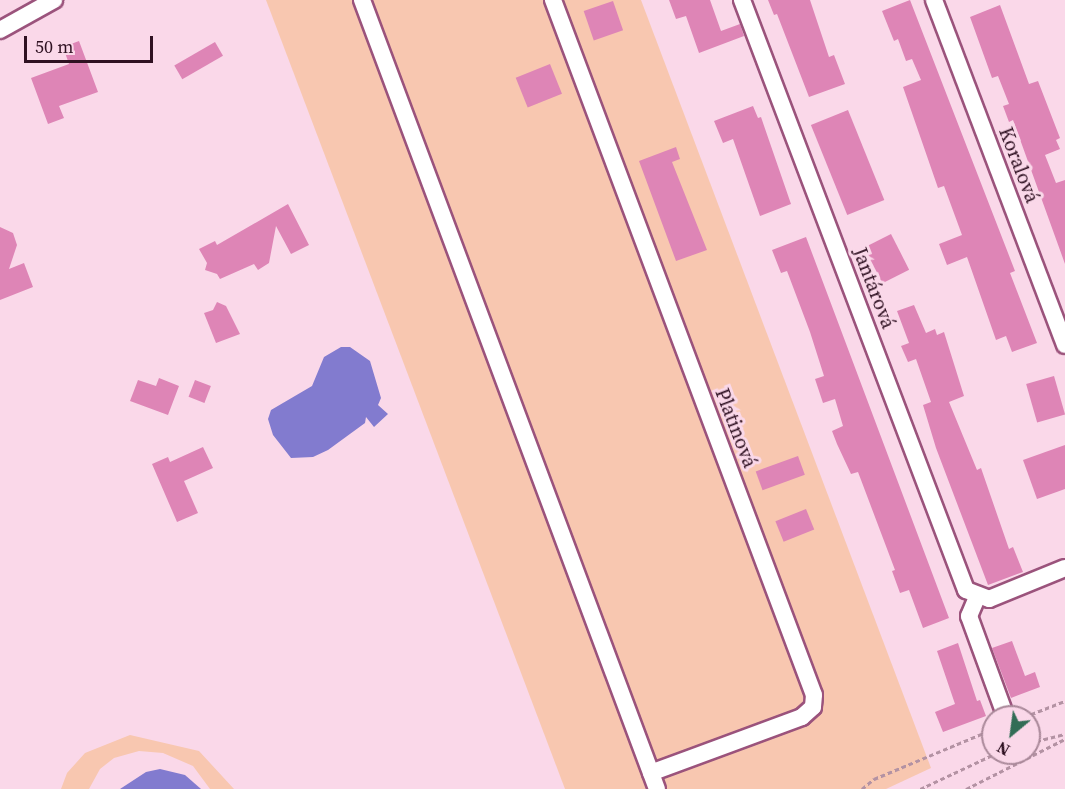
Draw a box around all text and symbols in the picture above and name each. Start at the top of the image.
scale bar [27,24,156,62]
text: 50 m [35,34,73,59]
street label: Koralová [994,124,1044,206]
street label: Jantárová [848,244,900,332]
street label: Platinová [710,385,762,471]
north arrow [981,705,1041,765]
text: N [993,737,1014,761]

